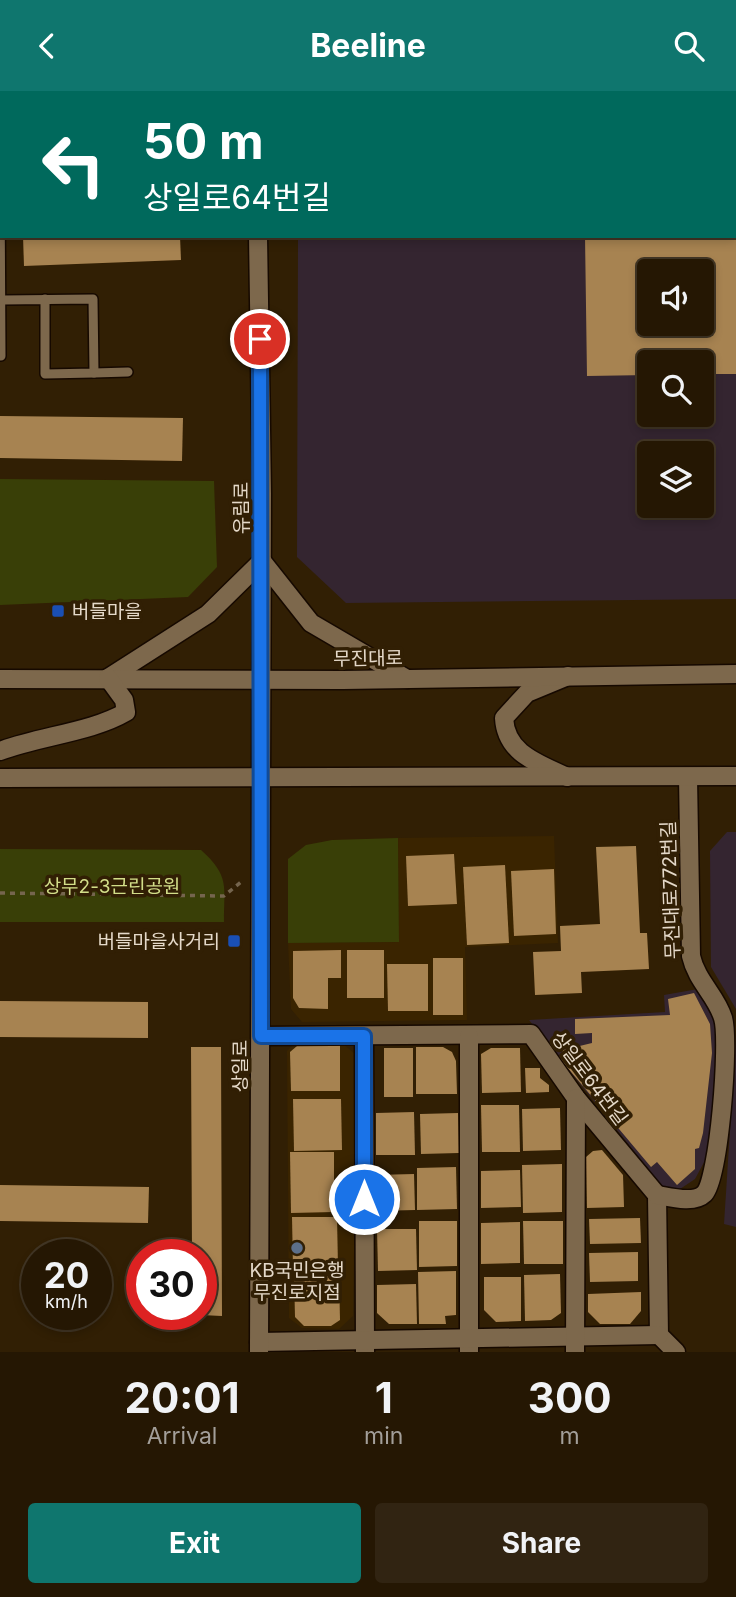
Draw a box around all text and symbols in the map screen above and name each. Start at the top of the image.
text: Beeline [310,26,426,65]
icon: back [28,27,66,65]
icon: search [670,27,708,65]
text: 50 m [143,112,264,171]
icon: left [28,119,119,210]
text: 상일로64번길 [143,178,331,217]
map controls [637,259,714,518]
button: sound [637,259,714,336]
pin [230,309,290,369]
icon: arrive [241,320,279,358]
button: search [637,350,714,427]
button: layers [637,441,714,518]
street label: 유림로 [230,482,253,534]
place label: 버들마을 [72,600,142,623]
marker: 버들마을 [50,603,66,619]
street label: 무진대로 [333,646,403,671]
street label: 무진대로772번길 [657,820,684,960]
park label: 상무2-3근린공원 [44,875,180,898]
place label: 버들마을사거리 [98,930,220,953]
marker: 버들마을사거리 [226,933,242,949]
street label: 상일로64번길 [547,1027,632,1130]
street label: 상일로 [229,1040,252,1092]
position arrow [327,1162,401,1236]
speed limit sign: 30 [126,1239,217,1330]
marker: KB국민은행 무진로지점 [289,1240,305,1256]
text: 20 [44,1254,89,1296]
place label: KB국민은행 무진로지점 [249,1259,345,1304]
text: km/h [45,1291,88,1312]
text: 20:01 [124,1372,240,1423]
text: 1 [375,1372,393,1423]
text: 300 [528,1372,612,1423]
text: Arrival [147,1422,217,1450]
text: min [364,1422,403,1450]
text: m [560,1422,580,1450]
button: Exit [28,1503,361,1583]
button: Share [375,1503,708,1583]

